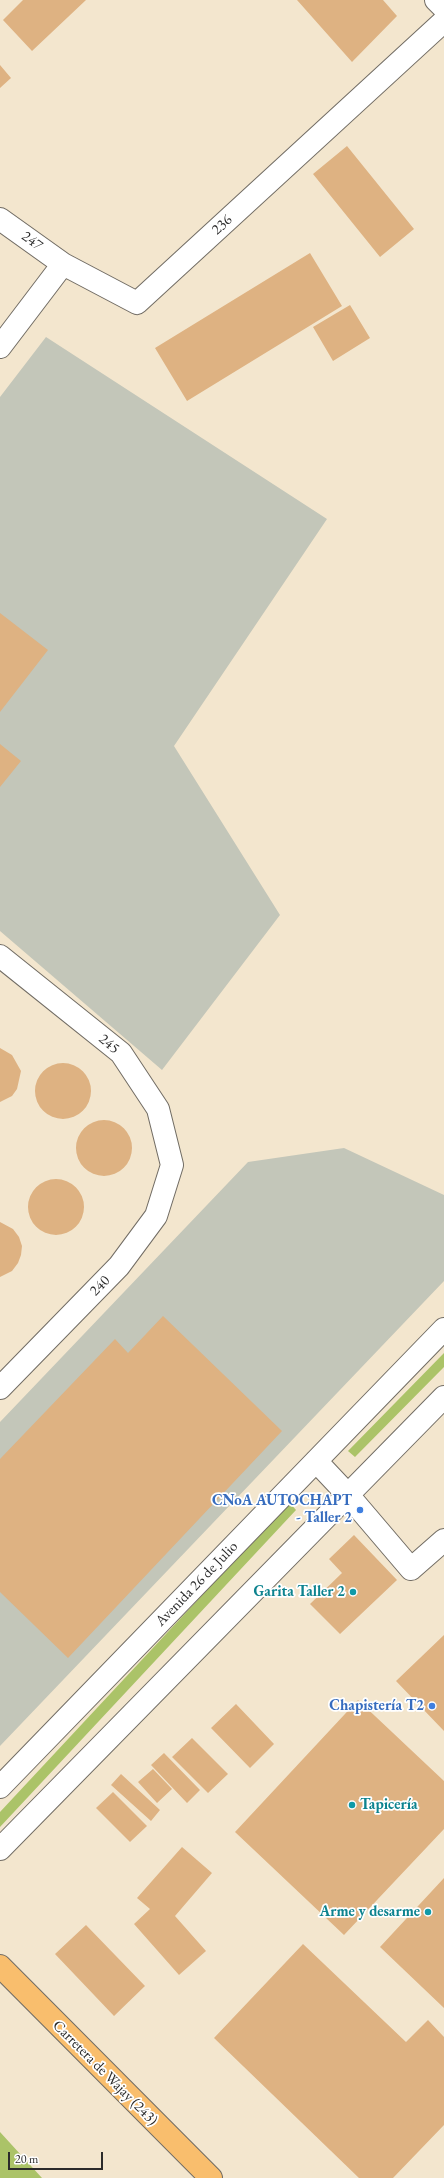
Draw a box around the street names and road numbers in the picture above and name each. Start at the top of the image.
street label: 236 [208,211,236,239]
street label: 247 [18,227,46,255]
street label: 245 [95,1030,123,1058]
street label: 240 [86,1272,114,1300]
street label: Avenida 26 de Julio [152,1538,242,1630]
street label: Carretera de Wajay (243) [49,2017,161,2129]

